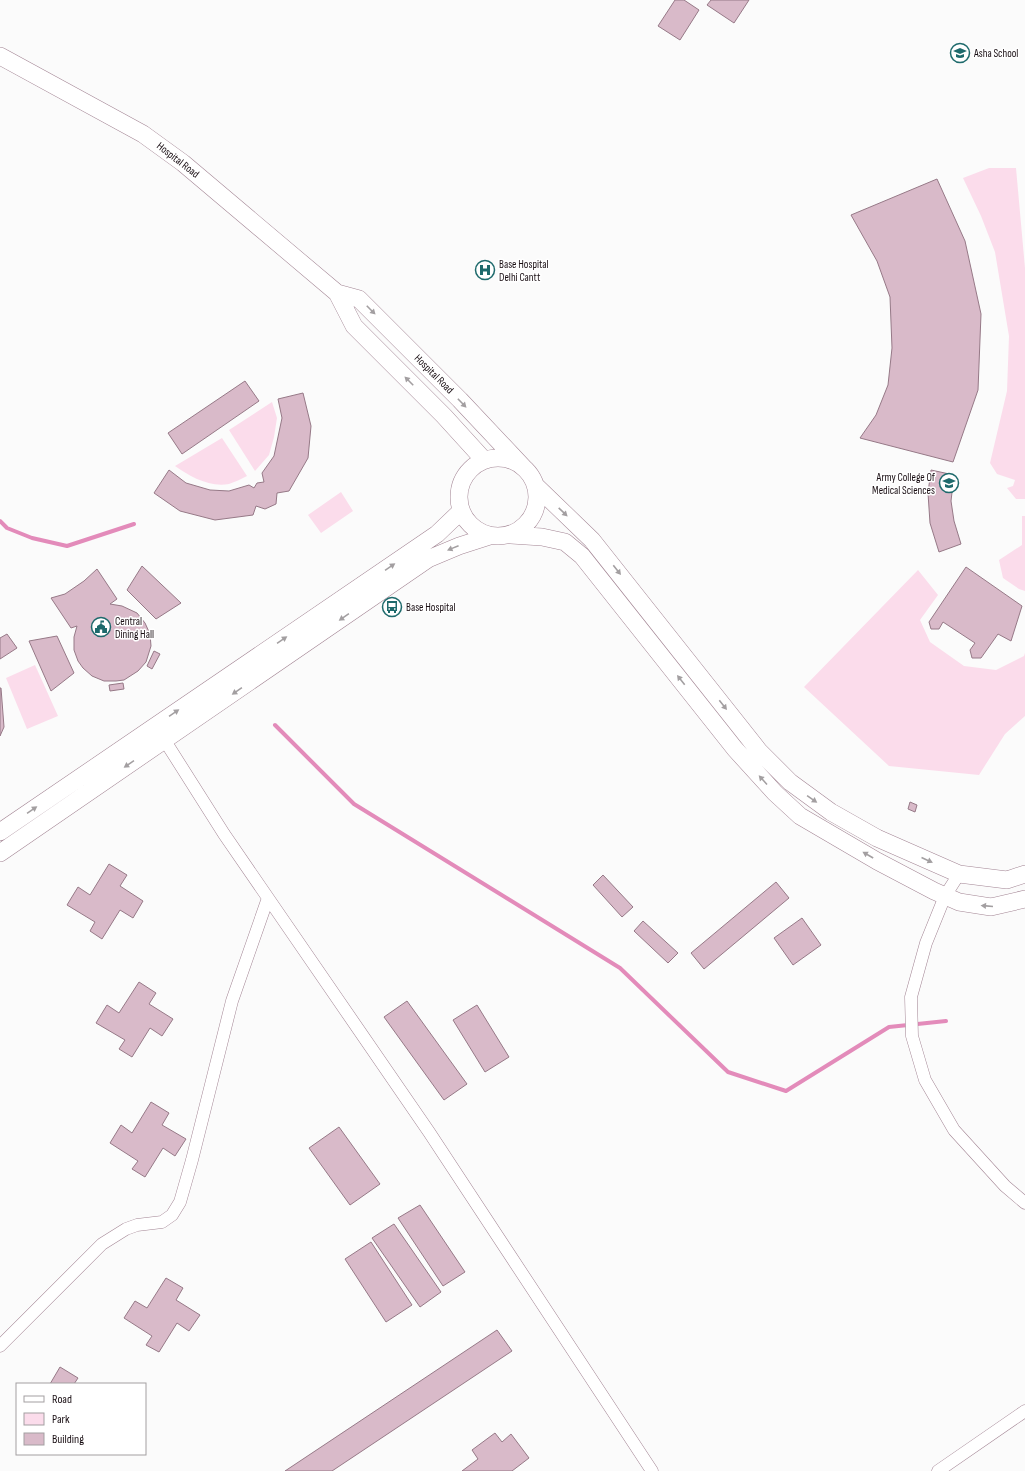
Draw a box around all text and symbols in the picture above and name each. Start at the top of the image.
school or university icon: Asha School [949,42,971,64]
place label: Asha School [973,47,1018,60]
street label: Hospital Road [154,139,202,181]
place label: Base Hospital Delhi Cantt [499,258,549,284]
hospital icon: Base Hospital Delhi Cantt [474,259,496,281]
one-way arrow [366,305,376,315]
street label: Hospital Road [412,352,457,397]
one-way arrow [404,376,414,386]
one-way arrow [457,398,467,408]
place label: Army College Of Medical Sciences [872,471,936,497]
school or university icon: Army College Of Medical Sciences [938,472,960,494]
one-way arrow [558,507,568,517]
one-way arrow [447,546,459,552]
one-way arrow [384,563,395,571]
one-way arrow [612,565,621,576]
bus stop icon: Base Hospital [381,596,403,618]
place label: Base Hospital [406,601,456,614]
one-way arrow [338,613,349,621]
place label: Central Dining Hall [115,615,154,641]
public building icon: Central Dining Hall [90,616,112,638]
one-way arrow [277,636,287,644]
one-way arrow [676,675,685,686]
one-way arrow [231,687,242,695]
one-way arrow [719,700,727,711]
one-way arrow [169,709,180,717]
one-way arrow [124,760,135,768]
one-way arrow [759,775,768,786]
one-way arrow [807,795,818,803]
one-way arrow [26,806,38,813]
one-way arrow [862,852,874,859]
one-way arrow [921,857,932,863]
one-way arrow [981,902,993,909]
legend [16,1383,146,1455]
text: Road [52,1392,72,1407]
text: Park [52,1412,70,1427]
text: Building [52,1432,84,1447]

